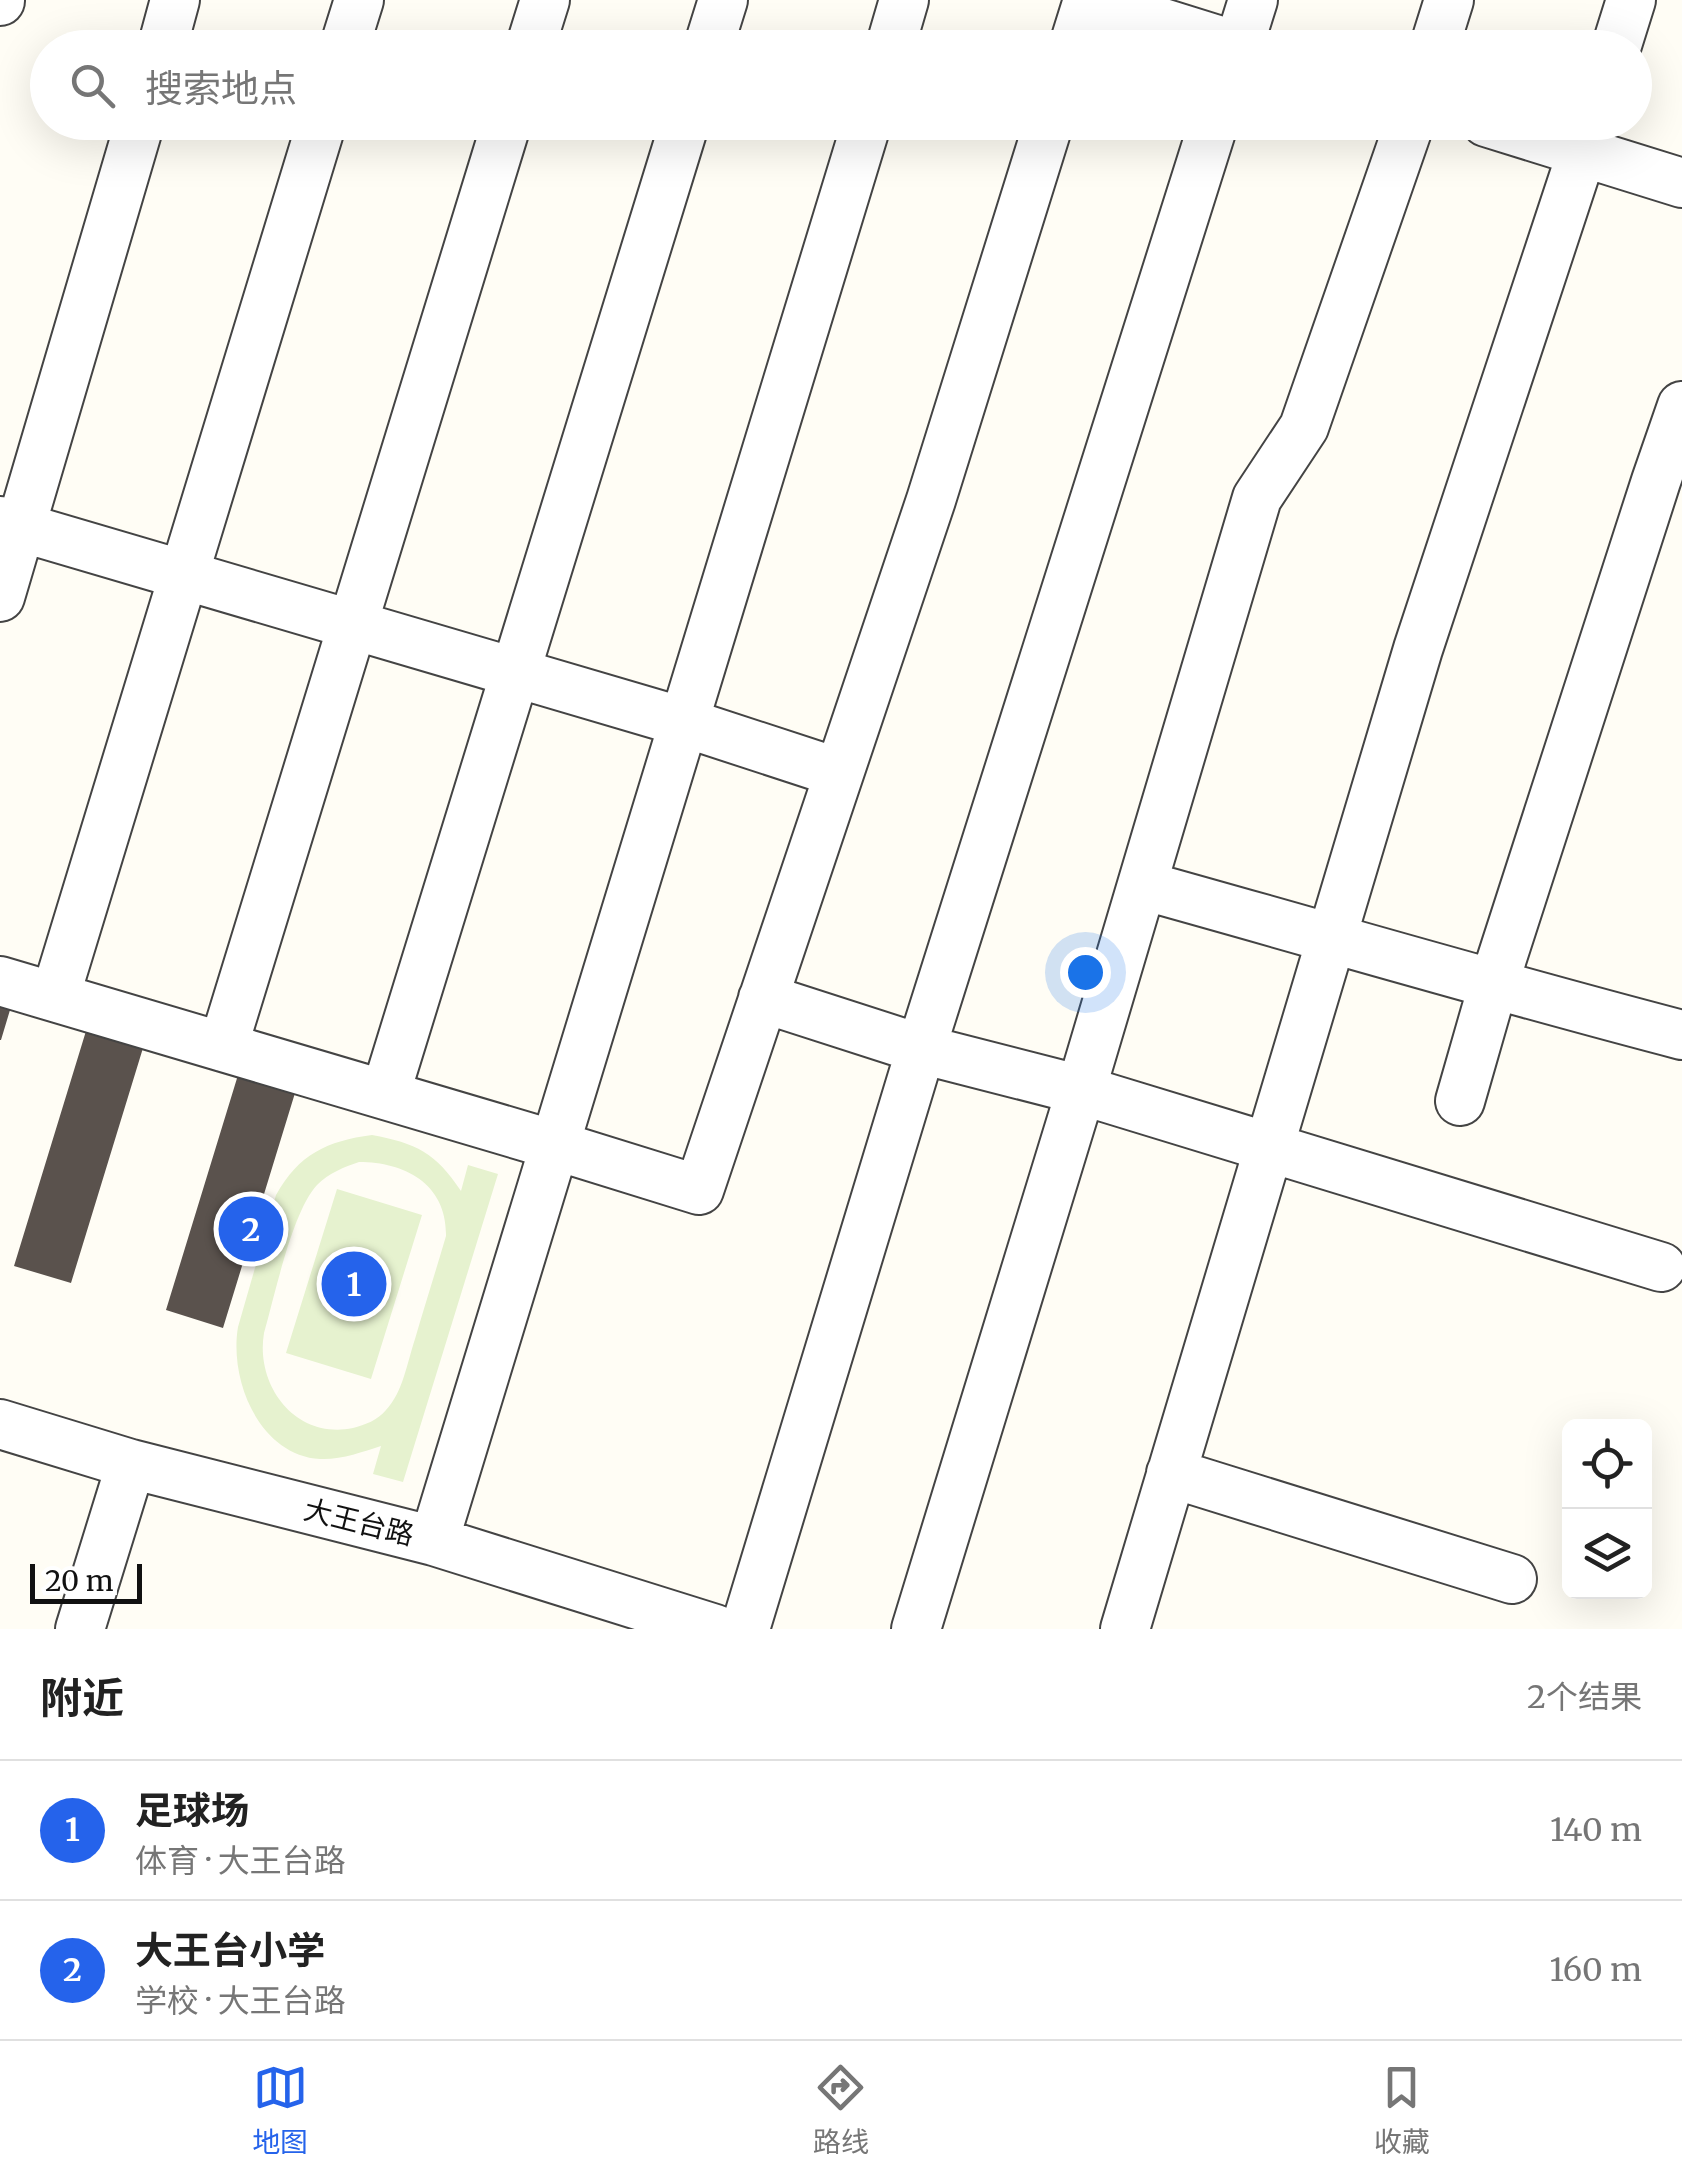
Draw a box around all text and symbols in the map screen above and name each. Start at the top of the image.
search box [30,30,1652,140]
icon: search [65,58,120,113]
text: 搜索地点 [145,65,297,112]
your location [1060,947,1111,998]
pin: 2 [218,1192,284,1266]
pin: 1 [322,1246,386,1322]
map controls [1562,1419,1652,1599]
button: locate [1562,1419,1652,1509]
street label: 大王台路 [300,1491,418,1553]
button: layers [1562,1509,1652,1599]
scale bar [30,1559,142,1604]
text: 20 m [45,1563,114,1599]
text: 附近 [40,1672,124,1724]
text: 2个结果 [1527,1677,1642,1717]
text: 足球场 [135,1787,249,1834]
text: 1 [65,1810,80,1850]
text: 140 m [1550,1810,1642,1850]
text: 体育 · 大王台路 [135,1841,346,1881]
text: 大王台小学 [135,1927,325,1974]
text: 2 [63,1950,82,1990]
text: 160 m [1550,1950,1642,1990]
text: 学校 · 大王台路 [135,1981,346,2021]
tab: 地图 [252,2060,308,2160]
tab: 路线 [813,2060,869,2160]
tab: 收藏 [1374,2060,1430,2160]

